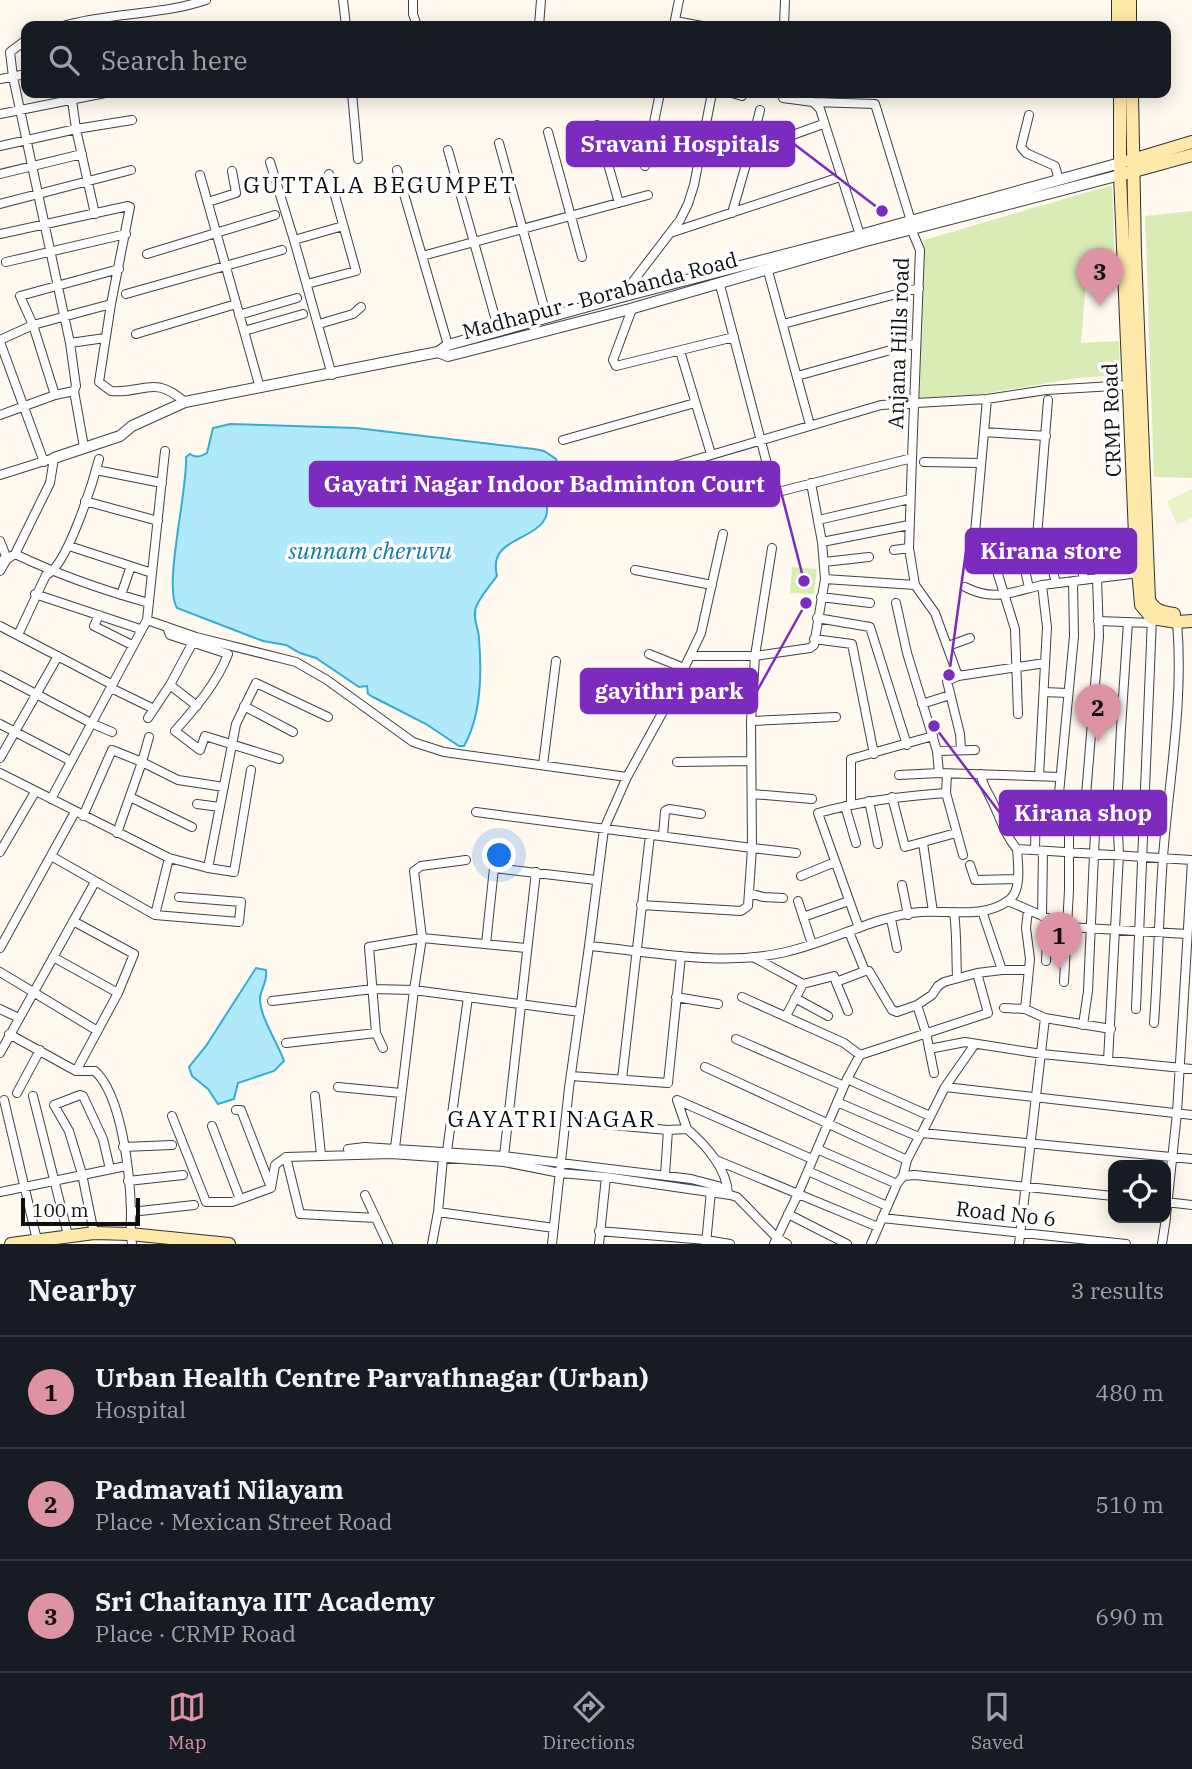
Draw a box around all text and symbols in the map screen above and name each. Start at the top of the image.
search box [21,21,1171,98]
icon: search [45,41,83,79]
text: Search here [101,43,247,77]
callout: Sravani Hospitals [567,122,794,166]
text: Sravani Hospitals [580,128,780,158]
district label: GUTTALA BEGUMPET [243,169,517,199]
street label: Madhapur - Borabanda Road [459,245,741,345]
pin: 3 [1077,248,1123,306]
street label: Anjana Hills road [881,256,915,429]
street label: CRMP Road [1095,362,1127,478]
callout: Gayatri Nagar Indoor Badminton Court [310,462,779,506]
text: Gayatri Nagar Indoor Badminton Court [323,468,765,498]
callout: Kirana store [966,529,1136,573]
water label: sunnam cheruvu [288,535,452,565]
text: Kirana store [980,535,1122,565]
callout: gayithri park [581,669,757,713]
text: gayithri park [595,675,744,705]
pin: 2 [1075,684,1121,742]
callout: Kirana shop [1000,791,1166,835]
text: Kirana shop [1014,797,1152,827]
your location [482,838,516,872]
pin: 1 [1036,912,1082,970]
district label: GAYATRI NAGAR [448,1103,656,1133]
map controls [1108,1160,1171,1223]
button: locate [1108,1160,1171,1223]
street label: Road No 6 [955,1194,1058,1232]
scale bar [21,1195,140,1227]
text: 100 m [32,1198,89,1222]
text: Nearby [28,1270,136,1309]
text: 3 results [1071,1275,1164,1305]
text: Urban Health Centre Parvathnagar (Urban) [95,1360,649,1394]
text: 1 [44,1377,58,1407]
text: 480 m [1095,1377,1164,1407]
text: Hospital [95,1394,186,1424]
text: Padmavati Nilayam [95,1472,344,1506]
text: 2 [44,1489,58,1519]
text: 510 m [1095,1489,1164,1519]
text: Place · Mexican Street Road [95,1506,392,1536]
text: Sri Chaitanya IIT Academy [95,1584,435,1618]
text: 3 [44,1601,58,1631]
text: 690 m [1095,1601,1164,1631]
text: Place · CRMP Road [95,1618,296,1648]
tab: Map [168,1688,207,1754]
tab: Directions [542,1688,635,1754]
tab: Saved [971,1688,1024,1754]

